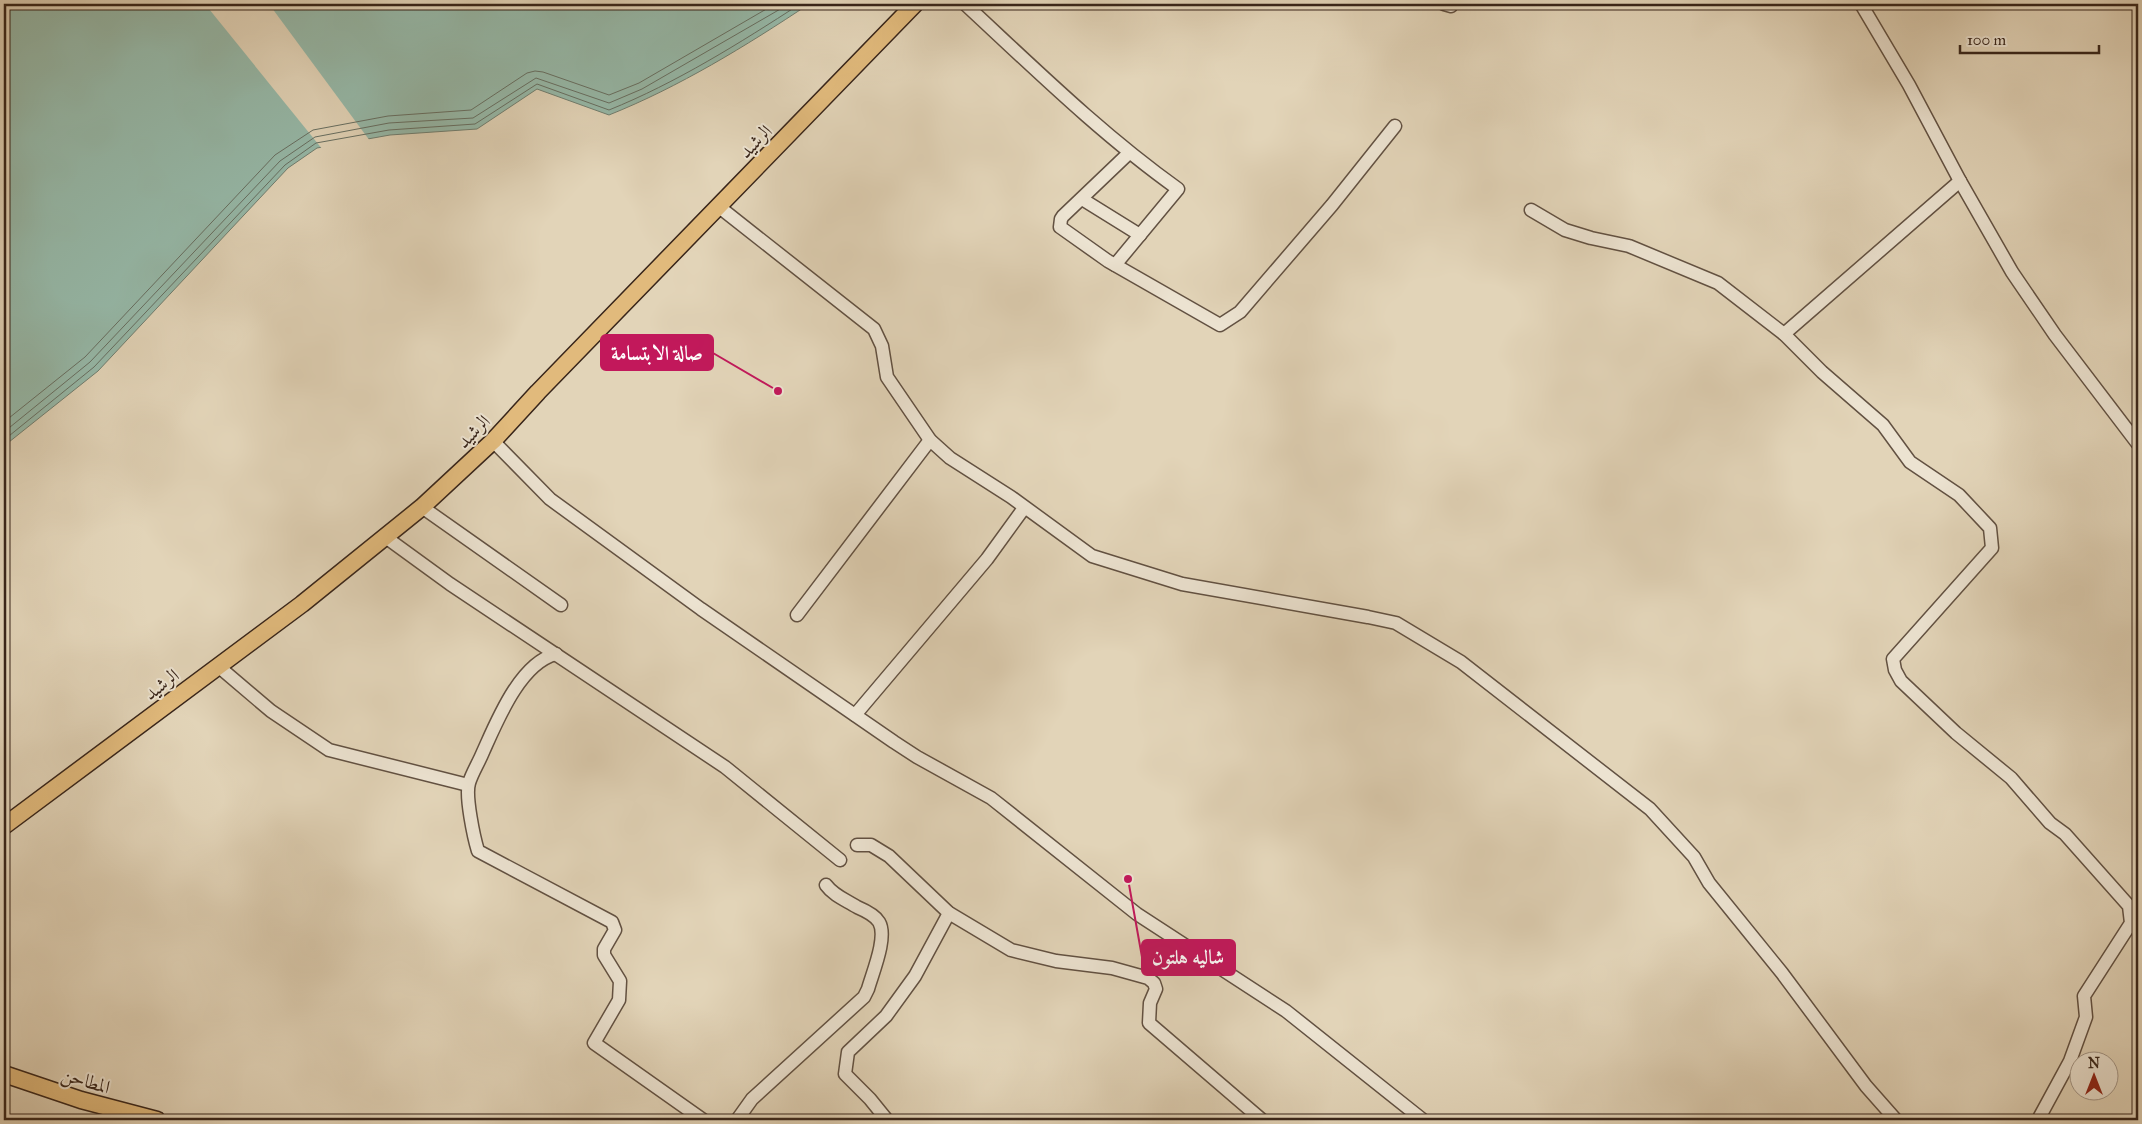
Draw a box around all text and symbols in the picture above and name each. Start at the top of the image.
scale bar [1960,22,2098,54]
text: 100 m [1967,31,2007,49]
street label: الرشيد [734,120,777,163]
callout: صالة الابتسامة [601,335,713,370]
text: صالة الابتسامة [611,341,703,365]
street label: الرشيد [452,410,495,453]
street label: الرشيد [139,664,183,705]
callout: شاليه هلتون [1142,940,1235,975]
text: شاليه هلتون [1152,945,1224,970]
north arrow [2070,1052,2120,1102]
text: N [2088,1055,2100,1072]
street label: المطاحن [58,1062,113,1101]

